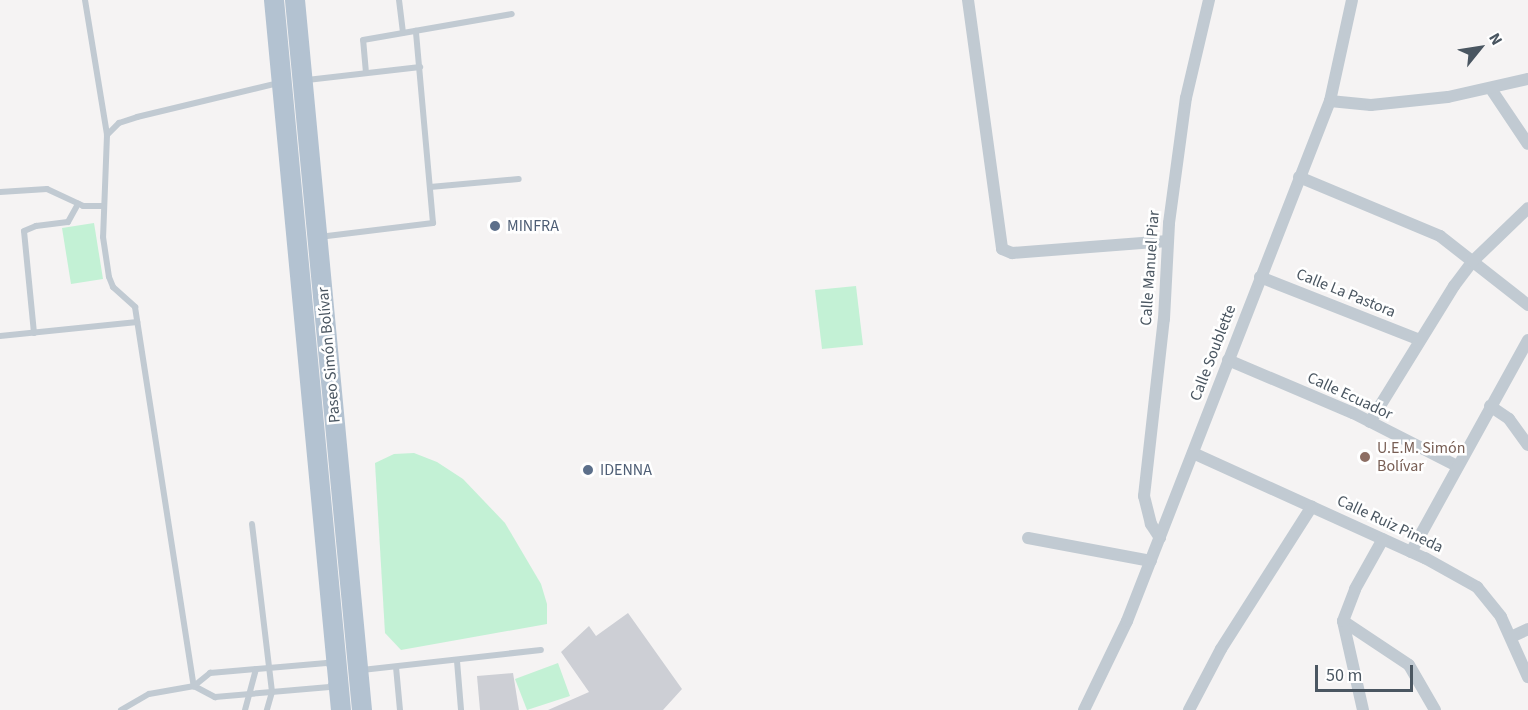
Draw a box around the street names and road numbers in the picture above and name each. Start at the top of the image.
street label: Calle Manuel Piar [1136,210,1164,326]
street label: Calle La Pastora [1294,264,1398,322]
street label: Paseo Simón Bolívar [314,286,344,424]
street label: Calle Soublette [1186,302,1240,404]
street label: Calle Ecuador [1304,368,1396,424]
street label: Calle Ruiz Pineda [1334,491,1446,557]

